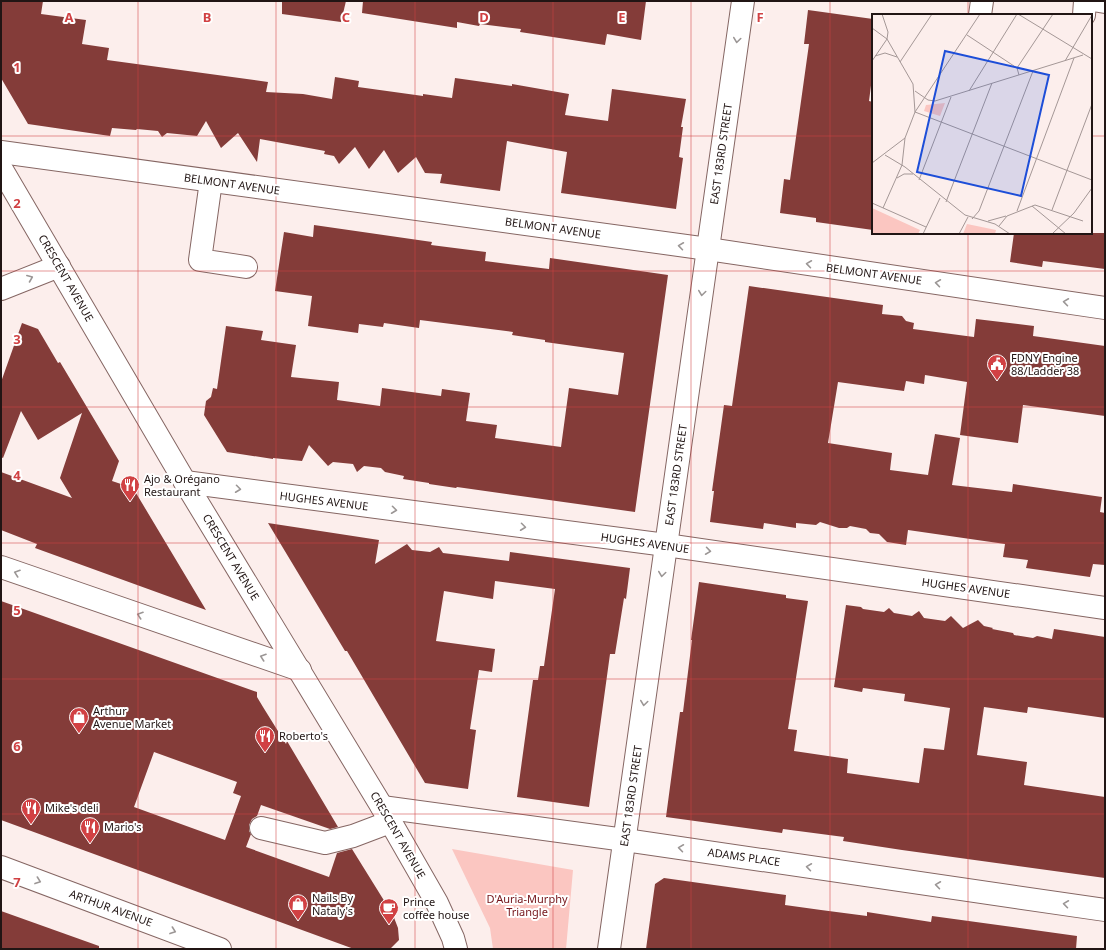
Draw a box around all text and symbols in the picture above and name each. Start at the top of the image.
text: A [65,8,74,26]
text: B [203,8,211,26]
text: C [342,8,350,26]
text: D [479,8,489,26]
text: E [618,8,626,26]
text: F [756,8,764,26]
inset map [872,14,1092,234]
one-way arrow [733,37,742,43]
text: 1 [13,58,21,76]
street label: EAST 183RD STREET [706,102,735,206]
street label: BELMONT AVENUE [183,169,281,198]
text: 2 [13,194,21,212]
street label: BELMONT AVENUE [504,213,602,242]
street label: CRESCENT AVENUE [35,231,97,324]
one-way arrow [677,242,684,251]
street label: BELMONT AVENUE [825,259,923,288]
one-way arrow [806,260,812,269]
one-way arrow [26,274,33,282]
one-way arrow [935,279,941,288]
one-way arrow [698,290,707,296]
one-way arrow [1063,298,1069,307]
text: 3 [13,330,21,348]
place label: FDNY Engine 88/Ladder 38 [1011,350,1079,378]
public building icon: FDNY Engine 88/Ladder 38 [986,353,1008,381]
street label: EAST 183RD STREET [661,423,690,527]
text: 4 [13,466,21,484]
place label: Ajo & Orégano Restaurant [144,471,220,499]
restaurant icon: Ajo & Orégano Restaurant [119,474,141,502]
one-way arrow [235,485,241,494]
street label: HUGHES AVENUE [279,488,369,513]
one-way arrow [391,505,397,514]
street label: CRESCENT AVENUE [200,511,263,603]
one-way arrow [520,522,526,531]
street label: HUGHES AVENUE [600,529,690,556]
one-way arrow [705,546,711,555]
one-way arrow [14,569,21,577]
one-way arrow [658,571,667,577]
street label: HUGHES AVENUE [921,574,1011,601]
text: 5 [13,601,21,619]
one-way arrow [137,611,144,620]
one-way arrow [260,653,267,662]
one-way arrow [640,700,649,706]
place label: Arthur Avenue Market [93,703,171,731]
shop icon: Arthur Avenue Market [68,706,90,734]
restaurant icon: Roberto's [254,725,276,753]
place label: Roberto's [279,728,328,743]
text: 6 [13,737,21,755]
street label: EAST 183RD STREET [616,744,645,848]
street label: CRESCENT AVENUE [367,788,429,881]
restaurant icon: Mike's deli [20,797,42,825]
place label: Mike's deli [45,800,99,815]
restaurant icon: Mario's [79,816,101,844]
place label: Mario's [104,819,142,834]
one-way arrow [677,844,684,853]
street label: ADAMS PLACE [707,844,781,869]
one-way arrow [806,863,812,872]
text: 7 [13,873,21,891]
one-way arrow [34,876,41,885]
one-way arrow [935,881,941,890]
street label: ARTHUR AVENUE [67,885,155,930]
place label: Nails By Nataly's [312,890,353,918]
park label: D'Auria-Murphy Triangle [486,891,568,919]
shop icon: Nails By Nataly's [287,893,309,921]
place label: Prince coffee house [403,894,470,922]
cafe icon: Prince coffee house [378,897,400,925]
one-way arrow [1063,900,1069,909]
one-way arrow [169,927,176,935]

